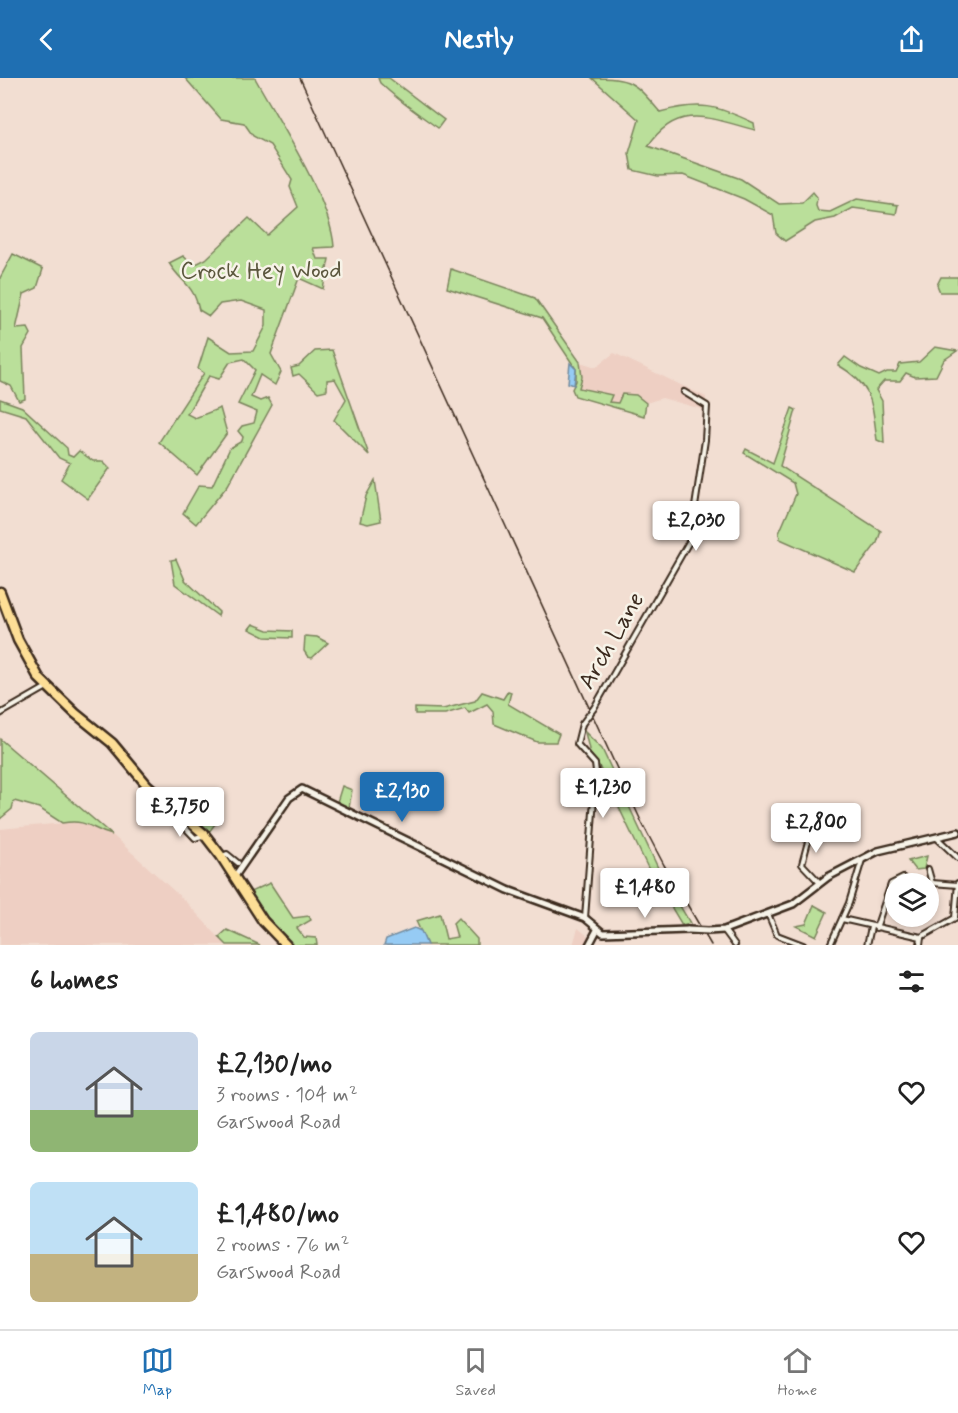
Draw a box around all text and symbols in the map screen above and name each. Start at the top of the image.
text: Nestly [444,22,514,57]
icon: back [30,23,63,56]
icon: share [895,23,928,56]
park label: Crock Hey Wood [180,256,342,287]
pin: £2,030 [647,501,745,552]
text: £2,030 [667,507,725,534]
street label: Arch Lane [572,587,652,695]
pin: £1,230 [554,768,652,819]
pin: £2,130 [353,772,451,823]
text: £1,230 [574,774,632,801]
text: £2,130 [374,778,430,805]
pin: £3,750 [131,787,229,838]
text: £3,750 [150,793,210,820]
pin: £2,800 [767,803,865,854]
text: £2,800 [785,809,847,836]
pin: £1,480 [596,868,694,919]
map controls [885,873,939,927]
button: layers [885,873,939,927]
text: £1,480 [614,874,676,901]
text: 6 homes [30,964,118,998]
icon: filters [895,965,928,998]
text: £2,130/mo [216,1048,332,1082]
icon: home [78,1056,150,1128]
icon: heart [895,1076,928,1109]
text: 3 rooms · 104 m² [216,1082,358,1109]
text: Garswood Road [216,1109,341,1136]
text: £1,480/mo [216,1198,339,1232]
icon: home [78,1206,150,1278]
icon: heart [895,1226,928,1259]
text: 2 rooms · 76 m² [216,1232,349,1259]
text: Garswood Road [216,1259,341,1286]
tab: Map [141,1344,174,1401]
tab: Saved [455,1344,496,1401]
tab: Home [777,1344,817,1401]

